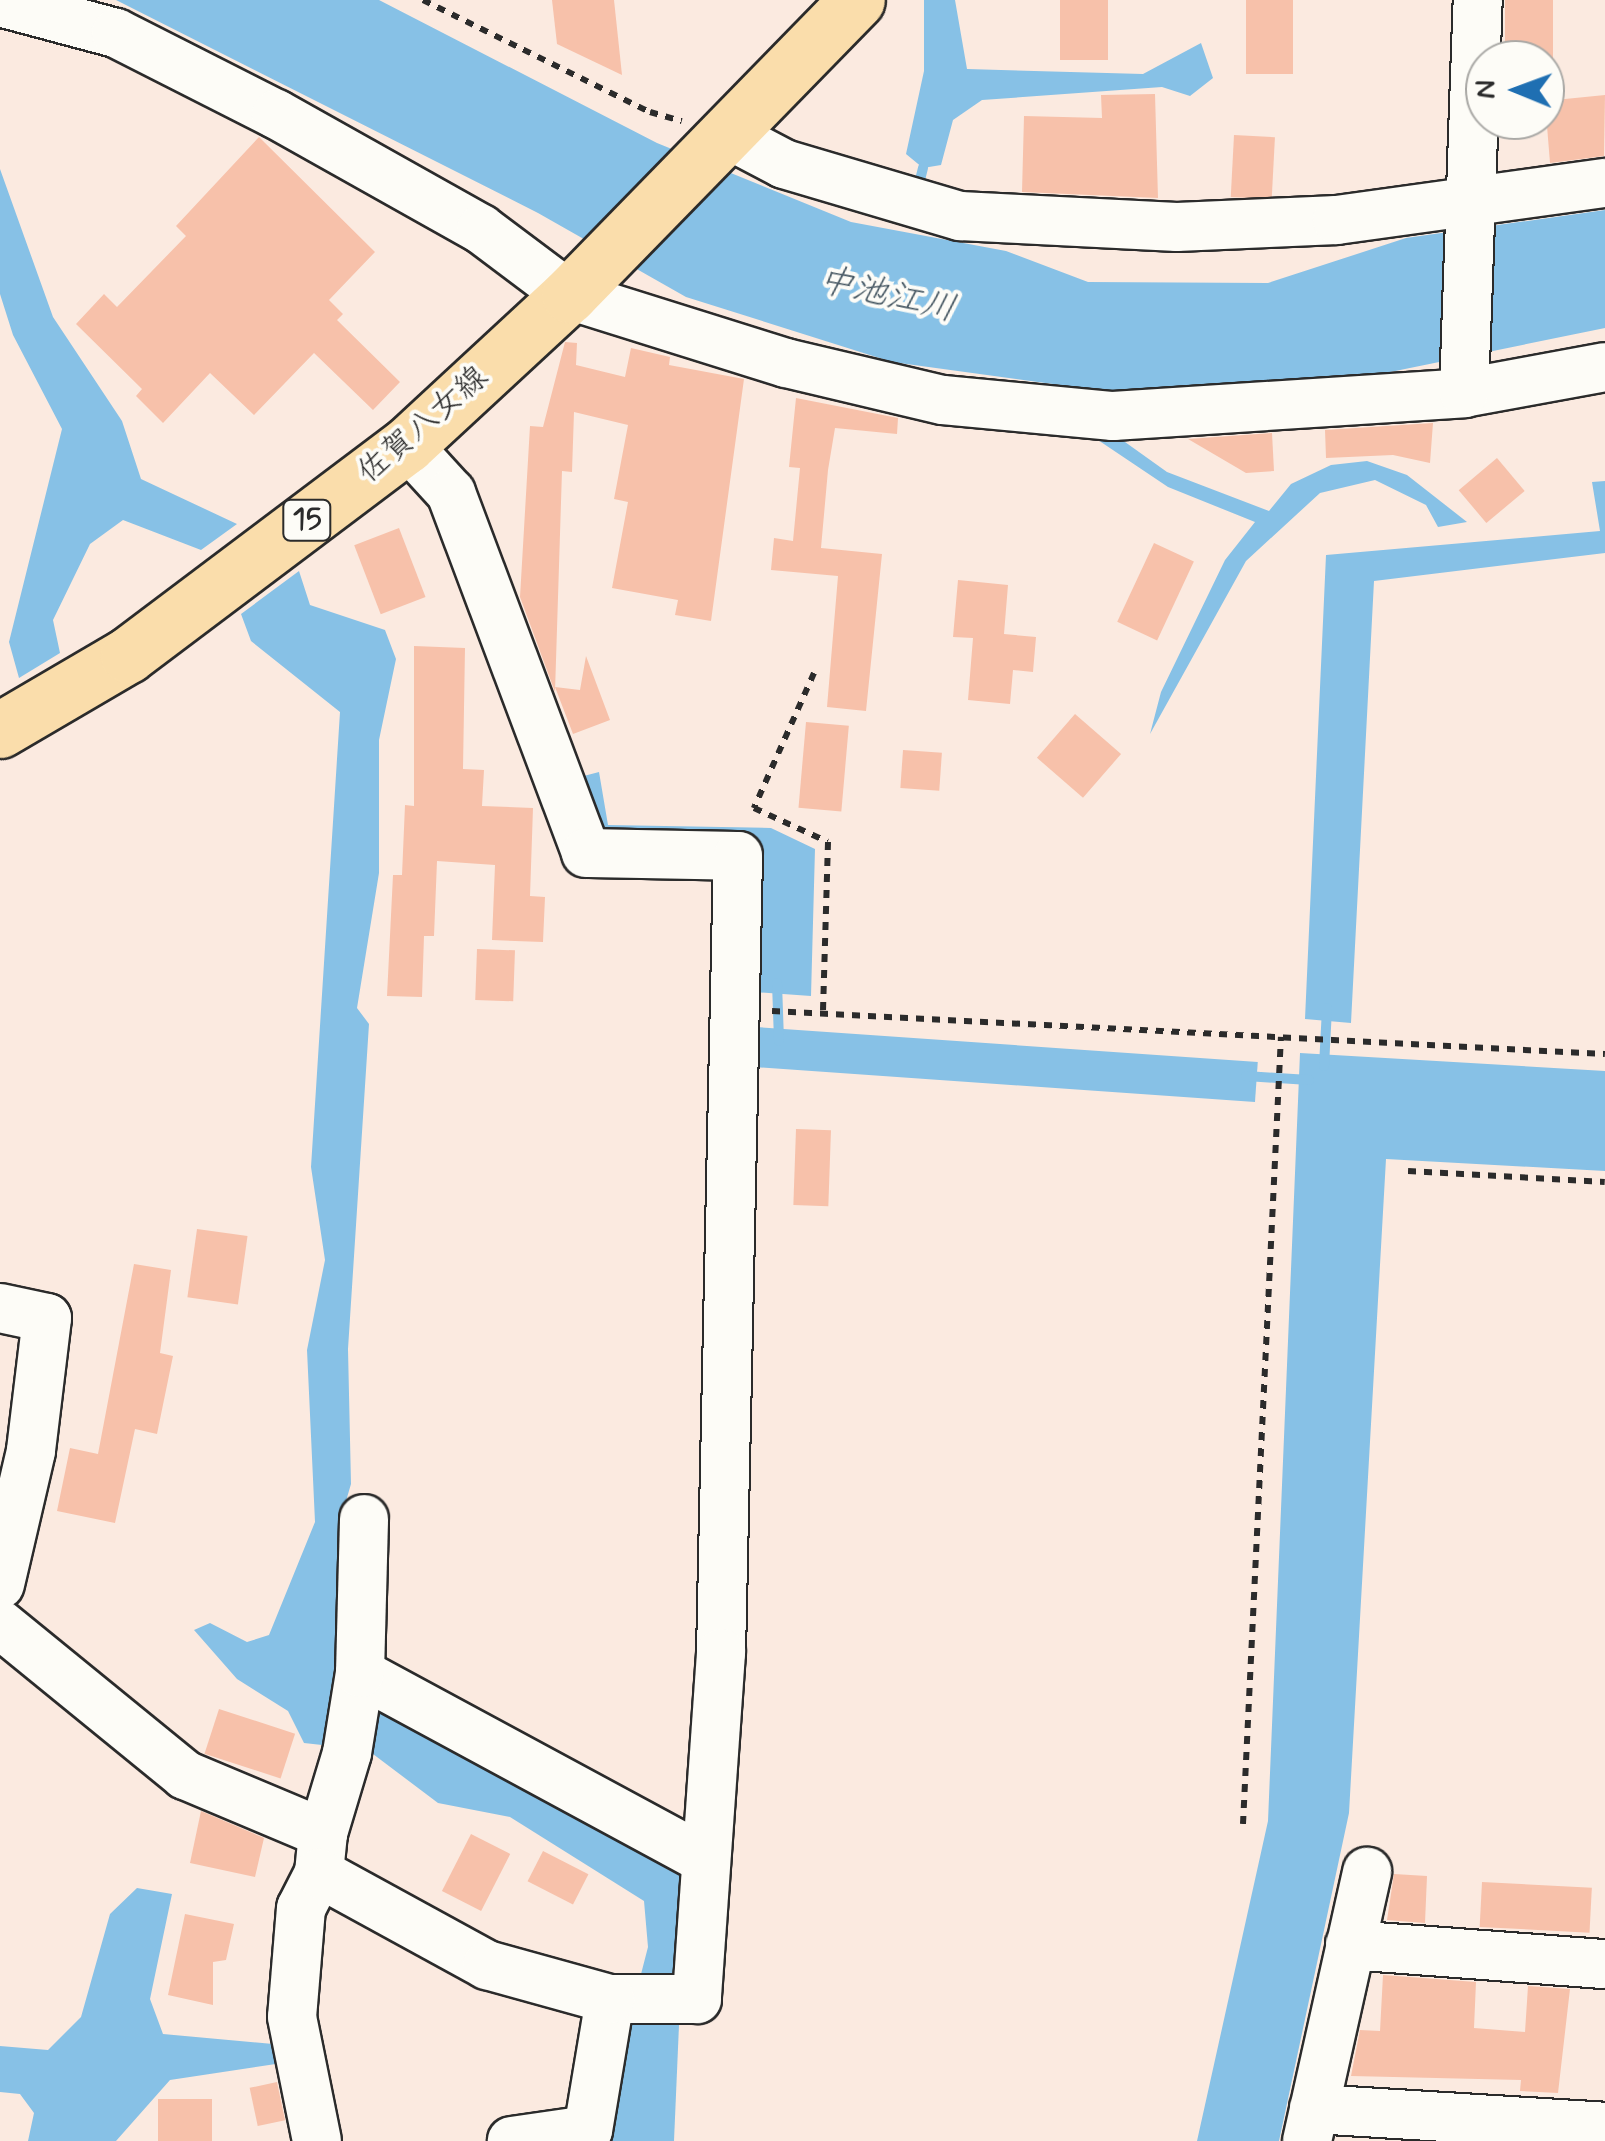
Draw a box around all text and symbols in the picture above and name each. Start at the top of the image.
north arrow [1465,40,1565,140]
text: N [1468,80,1505,99]
water label: 中池江川 [814,259,960,331]
street label: 佐賀八女線 [350,358,496,492]
road number: 15 [282,495,332,545]

